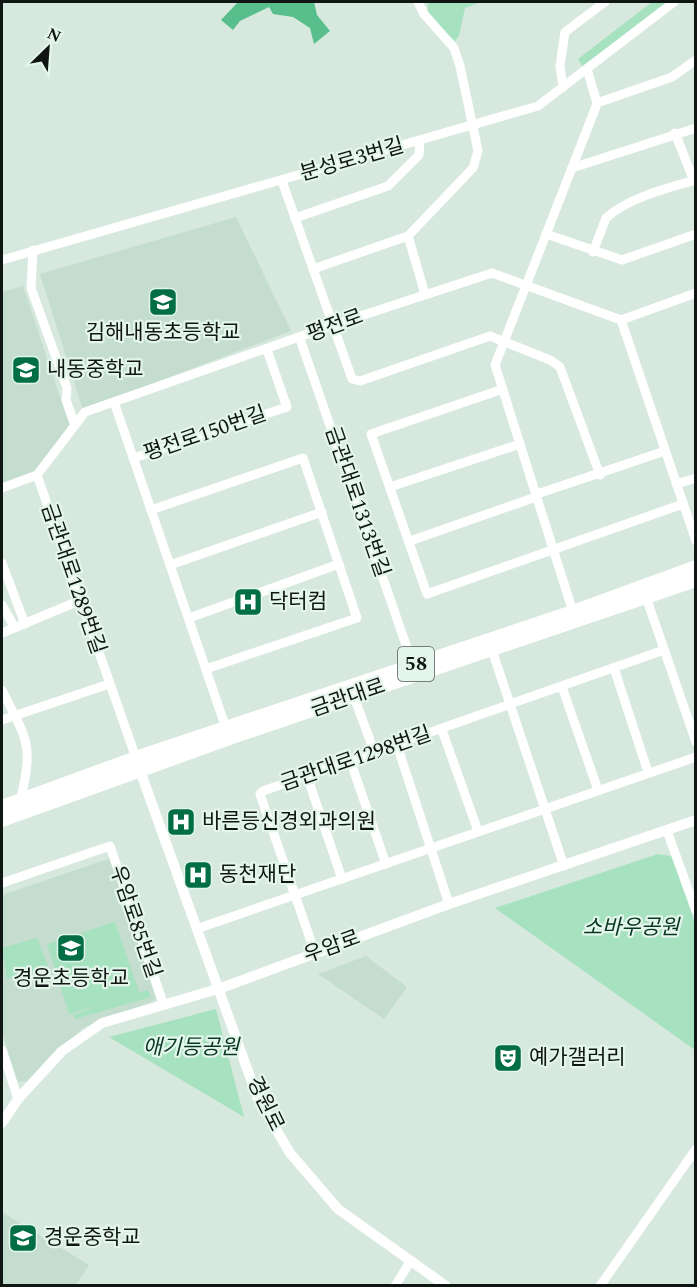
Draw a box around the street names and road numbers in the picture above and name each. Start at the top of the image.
street label: 분성로3번길 [296,130,408,190]
street label: 평전로 [302,301,368,351]
street label: 평전로150번길 [139,398,271,470]
street label: 금관대로1313번길 [316,422,398,582]
street label: 금관대로1289번길 [32,499,114,659]
road number: 58 [398,647,434,681]
street label: 금관대로 [306,670,390,726]
street label: 금관대로1298번길 [276,718,436,800]
street label: 우암로85번길 [101,861,169,983]
street label: 우암로 [299,922,365,972]
street label: 경원로 [238,1071,292,1137]

